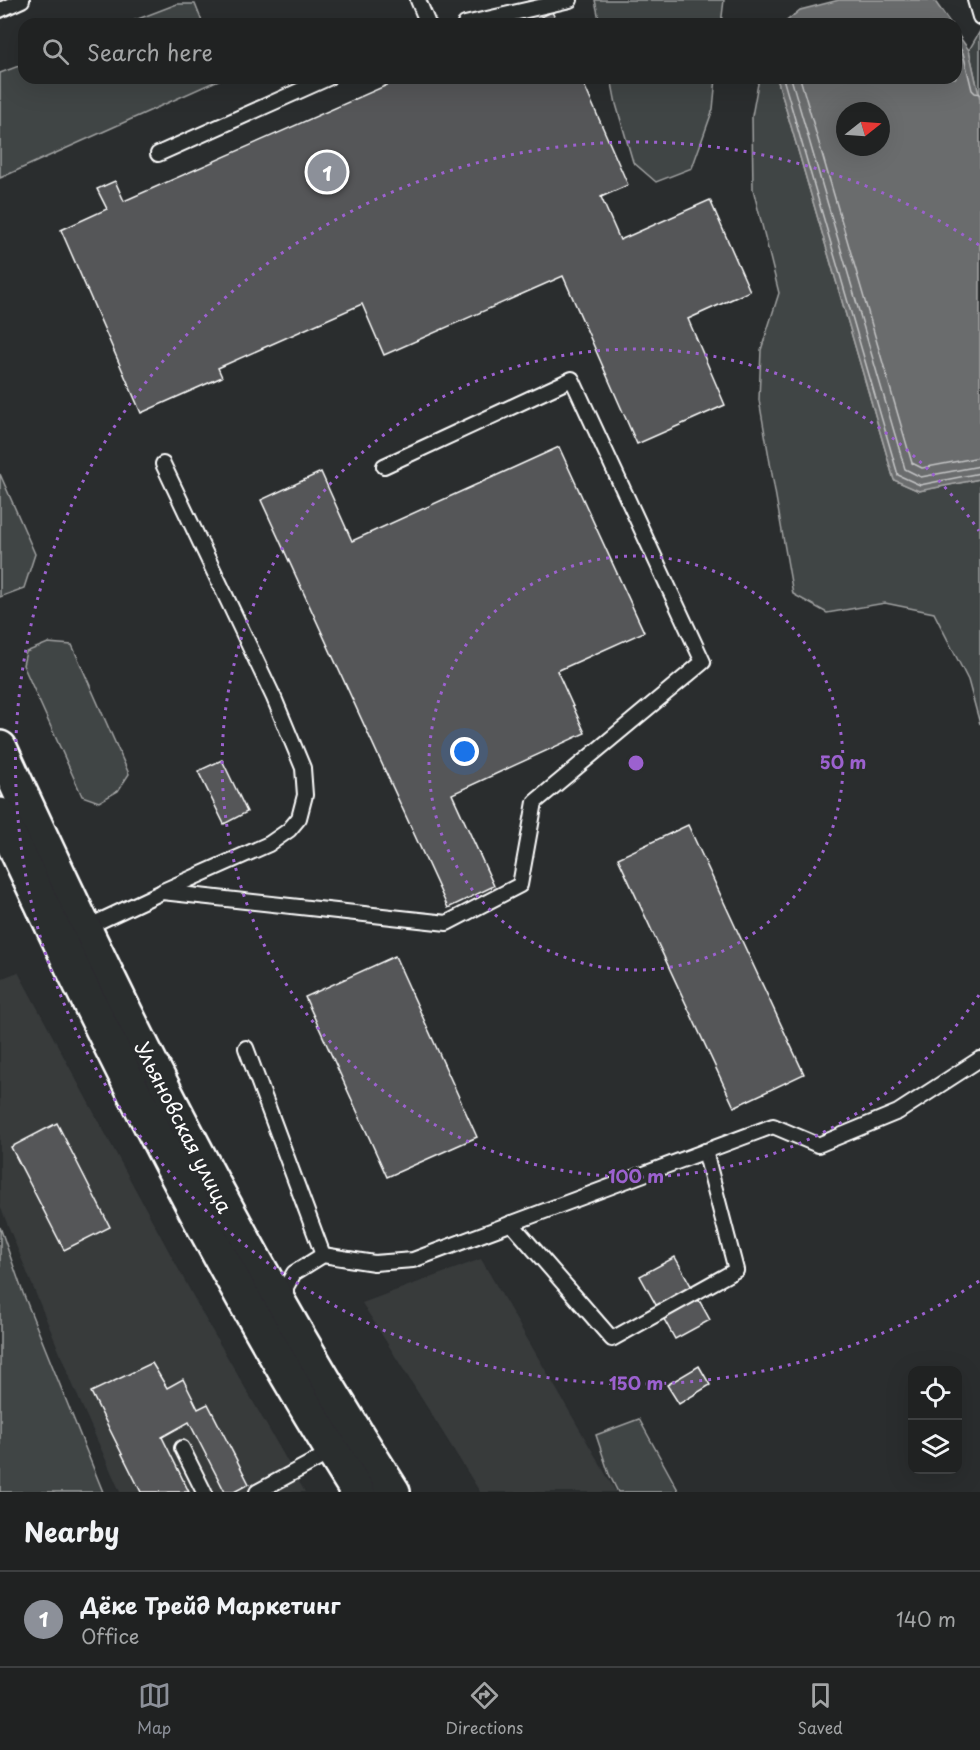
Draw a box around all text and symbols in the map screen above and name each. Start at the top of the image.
search box [18,18,962,84]
icon: search [39,35,72,68]
text: Search here [87,35,213,68]
north arrow [836,102,890,156]
pin: 1 [308,150,346,195]
your location [450,737,479,766]
text: 50 m [820,748,866,775]
centre of rings [626,753,646,773]
street label: Ульяновская улица [128,1036,240,1218]
text: 100 m [608,1162,664,1189]
map controls [908,1366,962,1474]
button: locate [908,1366,962,1420]
text: 150 m [609,1369,663,1396]
button: layers [908,1420,962,1474]
text: Nearby [24,1512,119,1551]
text: Дёке Трейд Маркетинг [81,1588,340,1621]
text: 1 [39,1604,48,1634]
text: 140 m [896,1604,956,1634]
text: Office [81,1621,139,1651]
tab: Map [137,1679,171,1739]
tab: Directions [445,1679,523,1739]
tab: Saved [797,1679,843,1739]

